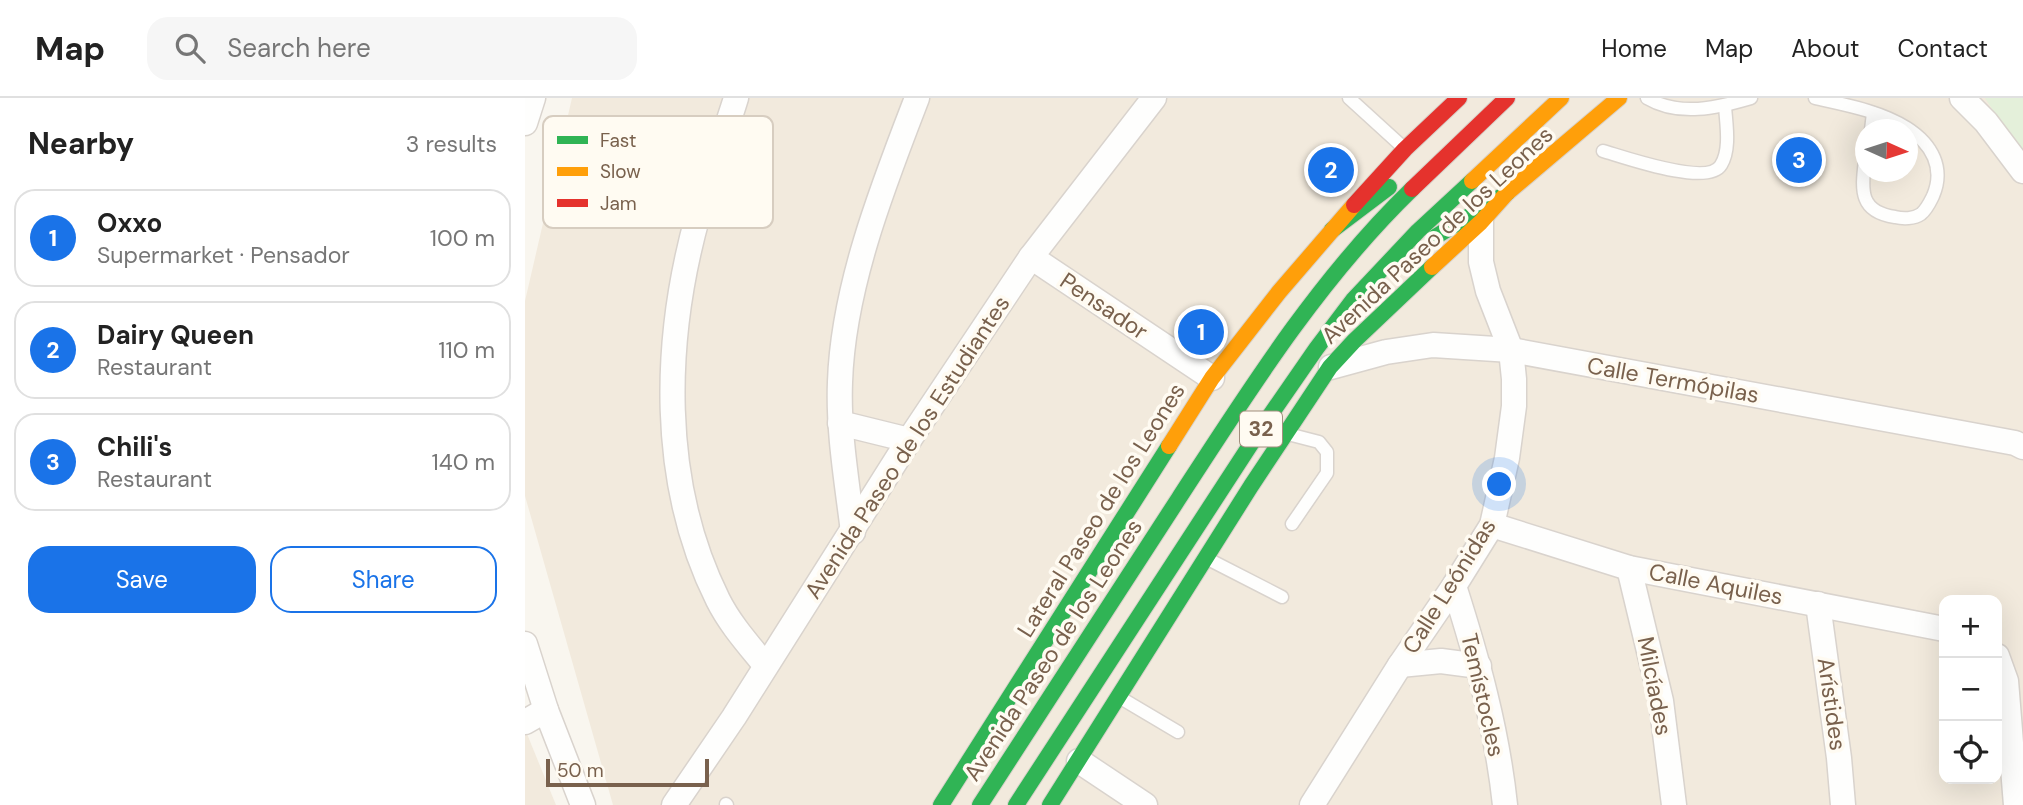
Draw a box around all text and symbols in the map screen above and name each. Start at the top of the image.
search box [147,17,637,80]
text: Map [35,27,105,70]
icon: search [171,29,209,67]
text: Search here [227,31,371,65]
text: Home [1601,33,1667,64]
text: Map [1705,33,1753,64]
text: About [1791,33,1860,64]
text: Contact [1898,33,1988,64]
legend [543,116,773,228]
north arrow [1855,119,1918,182]
street label: Avenida Paseo de los Leones [1315,120,1559,350]
text: Nearby [28,124,134,163]
text: Fast [600,128,636,153]
text: 3 results [406,129,497,159]
pin: 3 [1776,134,1822,186]
pin: 2 [1308,144,1354,196]
text: Slow [600,159,641,184]
text: Jam [600,191,637,216]
text: Oxxo [97,206,162,240]
text: 1 [49,223,57,253]
text: 100 m [430,223,495,253]
text: Supermarket · Pensador [97,240,350,270]
street label: Pensador [1054,266,1154,346]
street label: Avenida Paseo de los Estudiantes [798,290,1016,604]
pin: 1 [1178,306,1224,358]
text: Dairy Queen [97,318,254,352]
text: 2 [46,335,60,365]
text: 110 m [438,335,495,365]
street label: Calle Termópilas [1585,350,1761,410]
text: Restaurant [97,352,212,382]
street label: Lateral Paseo de los Leones [1010,377,1192,643]
road number: 32 [1240,412,1282,446]
text: Chili's [97,430,172,464]
text: 3 [46,447,60,477]
text: 140 m [432,447,495,477]
text: Restaurant [97,464,212,494]
your location [1482,467,1516,501]
street label: Avenida Paseo de los Leones [957,513,1149,787]
street label: Calle Leónidas [1395,513,1503,659]
button: Save [28,546,256,613]
button: Share [270,546,497,613]
street label: Calle Aquiles [1646,556,1786,612]
map controls [1939,595,2002,784]
button: + [1939,595,2002,658]
street label: Temístocles [1454,630,1512,760]
street label: Milcíades [1631,634,1679,738]
street label: Arístides [1811,656,1853,752]
button: − [1939,658,2002,721]
button: locate [1939,721,2002,784]
scale bar [546,756,709,788]
text: 50 m [557,758,604,783]

